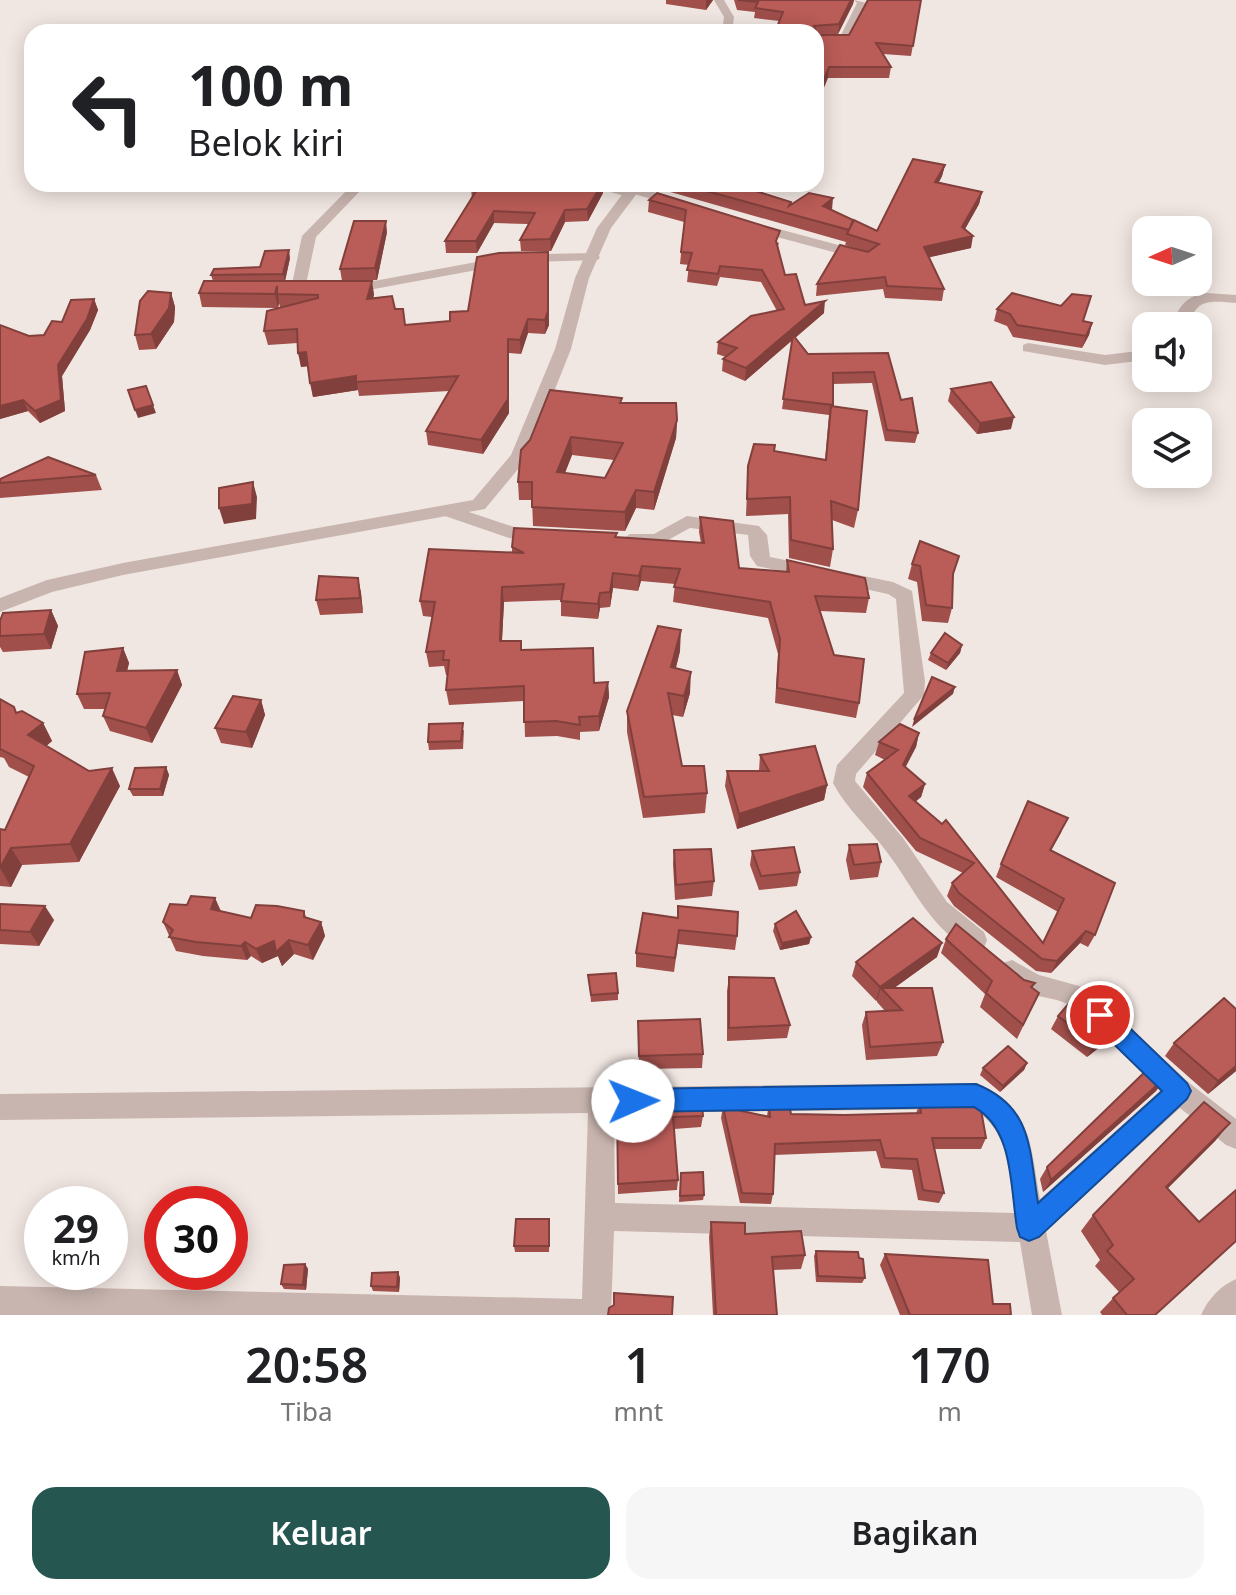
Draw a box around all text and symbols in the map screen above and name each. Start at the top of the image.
text: 100 m [188,46,353,122]
icon: left [56,56,160,160]
text: Belok kiri [188,118,344,167]
north arrow [1132,216,1212,296]
map controls [1132,216,1212,488]
button: sound [1132,312,1212,392]
button: layers [1132,408,1212,488]
pin [1066,981,1134,1049]
icon: arrive [1078,993,1122,1037]
position arrow [591,1059,675,1143]
speed limit sign: 30 [144,1186,248,1290]
text: 29 [53,1200,99,1255]
text: km/h [51,1244,101,1271]
text: 20:58 [245,1332,368,1397]
text: 1 [625,1332,652,1397]
text: 170 [908,1332,991,1397]
text: Tiba [281,1393,333,1429]
text: mnt [613,1393,663,1429]
text: m [937,1393,962,1429]
button: Keluar [32,1487,610,1579]
button: Bagikan [626,1487,1204,1579]

